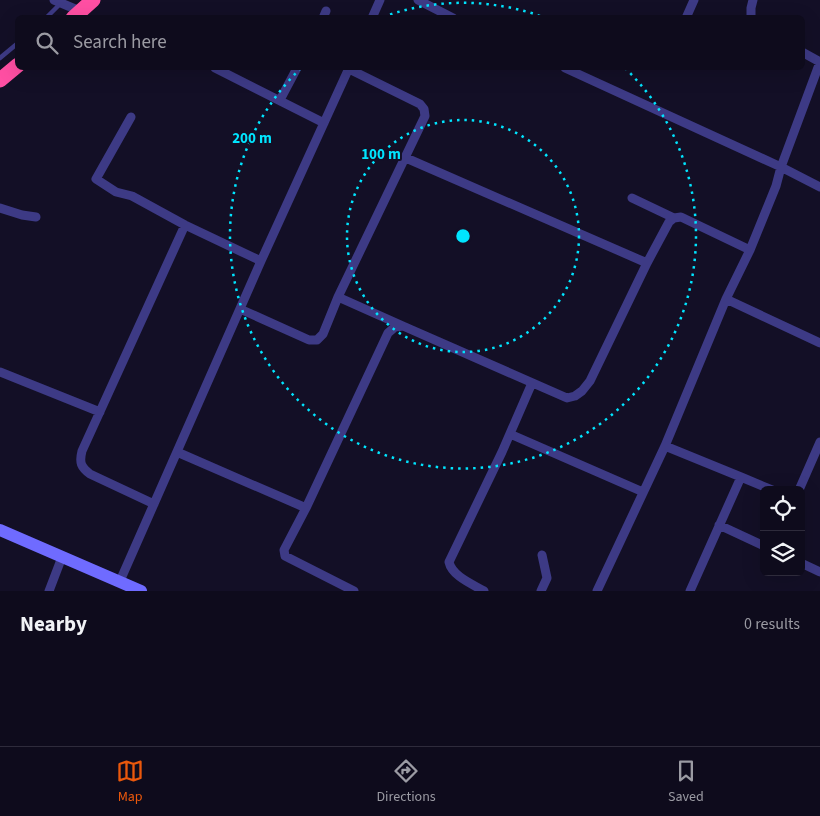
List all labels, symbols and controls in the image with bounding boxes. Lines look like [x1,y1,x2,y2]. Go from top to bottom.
search box [15,15,805,70]
icon: search [33,29,61,57]
text: Search here [73,29,167,56]
text: 200 m [232,128,272,149]
text: 100 m [361,144,401,165]
centre of rings [454,227,472,245]
map controls [760,486,805,576]
button: locate [760,486,805,531]
button: layers [760,531,805,576]
text: Nearby [20,609,87,639]
text: 0 results [744,613,800,635]
tab: Map [116,757,144,807]
tab: Directions [376,757,436,807]
tab: Saved [668,757,704,807]

